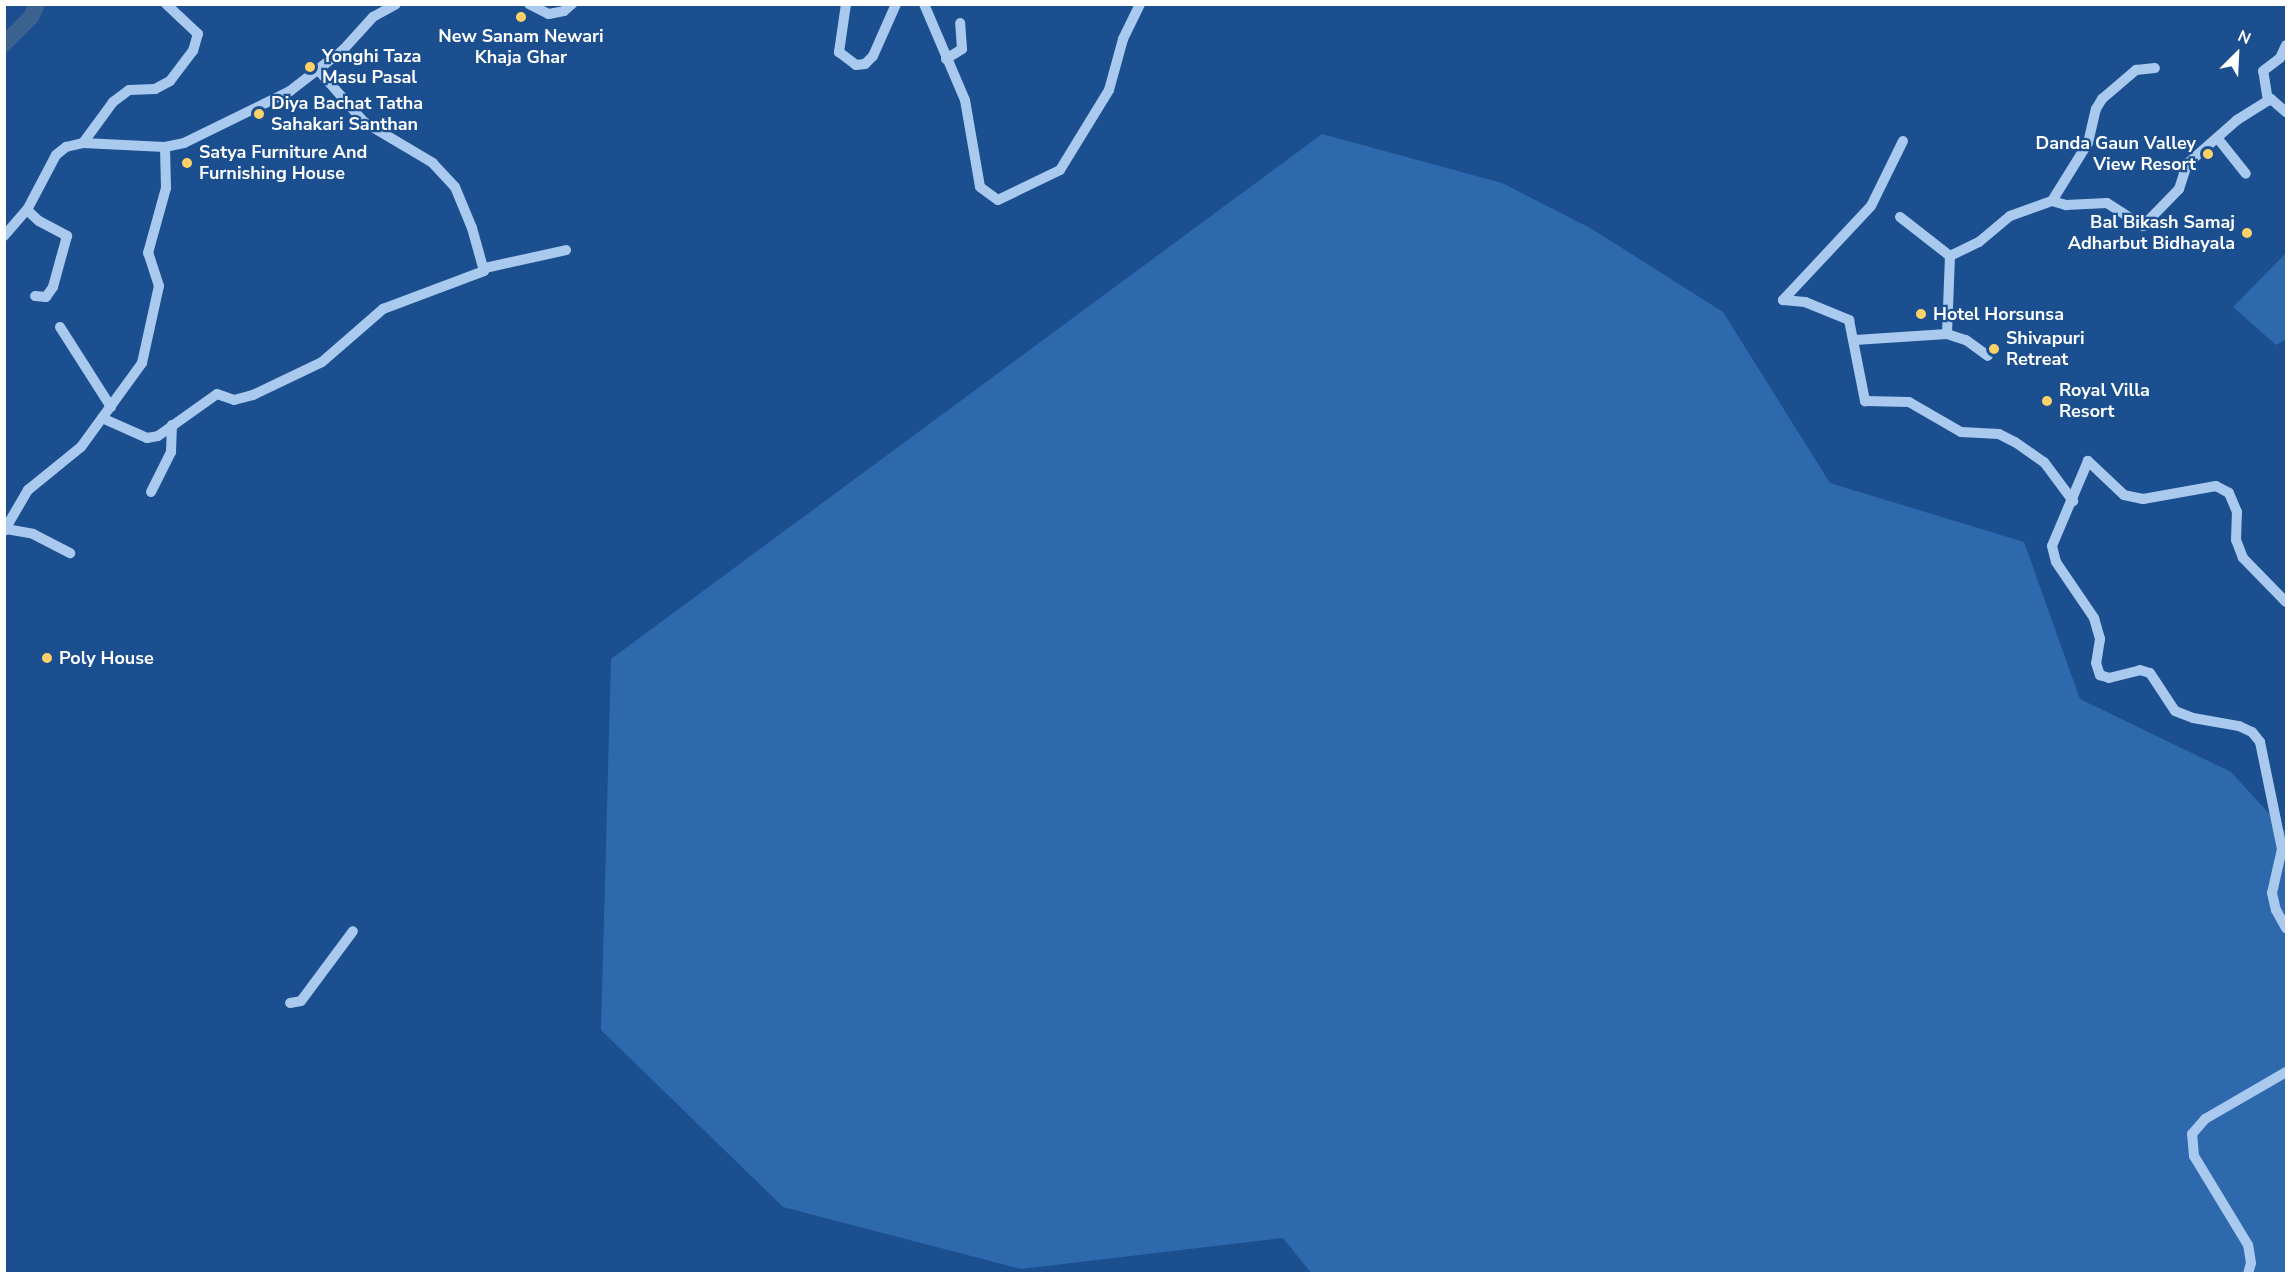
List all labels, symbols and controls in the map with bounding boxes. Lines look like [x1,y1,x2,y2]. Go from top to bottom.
marker: New Sanam Newari Khaja Ghar [514,10,528,24]
north arrow [2207,24,2267,84]
text: N [2234,25,2254,50]
place label: New Sanam Newari Khaja Ghar [438,26,604,68]
place label: Yonghi Taza Masu Pasal [322,46,421,88]
marker: Yonghi Taza Masu Pasal [303,60,317,74]
place label: Diya Bachat Tatha Sahakari Santhan [271,93,423,136]
marker: Diya Bachat Tatha Sahakari Santhan [252,107,266,121]
place label: Danda Gaun Valley View Resort [2035,133,2196,176]
place label: Satya Furniture And Furnishing House [199,142,367,184]
marker: Danda Gaun Valley View Resort [2201,147,2215,161]
marker: Satya Furniture And Furnishing House [180,156,194,170]
place label: Bal Bikash Samaj Adharbut Bidhayala [2068,212,2235,254]
marker: Bal Bikash Samaj Adharbut Bidhayala [2240,226,2254,240]
place label: Hotel Horsunsa [1933,303,2064,325]
marker: Hotel Horsunsa [1914,307,1928,321]
place label: Shivapuri Retreat [2006,328,2084,370]
marker: Shivapuri Retreat [1987,342,2001,356]
place label: Royal Villa Resort [2059,380,2150,422]
marker: Royal Villa Resort [2040,394,2054,408]
place label: Poly House [59,647,154,669]
marker: Poly House [40,651,54,665]

